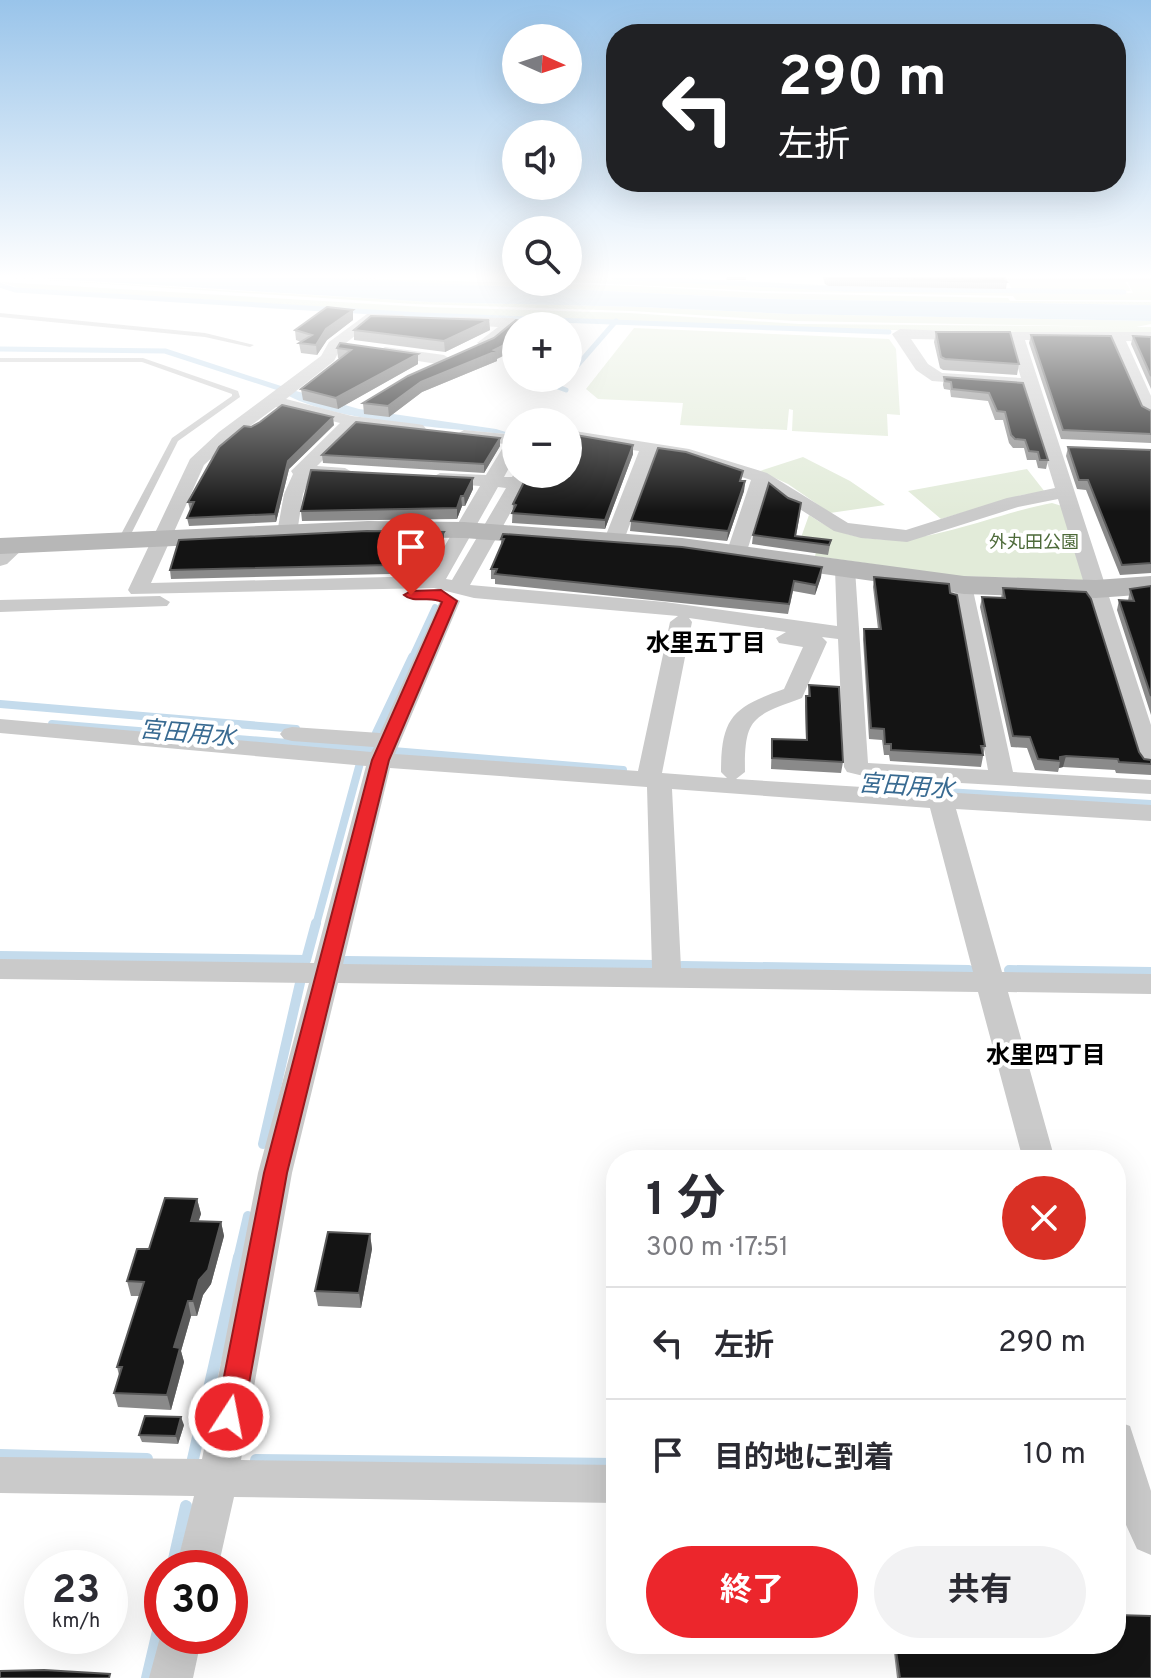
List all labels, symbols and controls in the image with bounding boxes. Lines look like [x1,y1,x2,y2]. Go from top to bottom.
north arrow [502,24,582,104]
map controls [502,24,582,488]
text: 290 m [778,45,947,115]
icon: left [646,56,750,160]
button: sound [502,120,582,200]
text: 左折 [778,124,850,170]
button: search [502,216,582,296]
button: + [502,312,582,392]
button: − [502,408,582,488]
pin [377,513,445,595]
icon: arrive [389,525,433,569]
park label: 外丸田公園 [989,532,1079,555]
district label: 水里五丁目 [646,630,766,660]
water label: 宮田用水 [138,716,239,754]
water label: 宮田用水 [857,770,958,807]
district label: 水里四丁目 [986,1042,1106,1072]
text: 1 分 [646,1172,725,1232]
button: close [1002,1176,1086,1260]
text: 300 m · 17:51 [646,1232,789,1265]
icon: left [646,1321,690,1365]
text: 290 m [998,1325,1086,1362]
text: 左折 [714,1329,774,1366]
position arrow [187,1375,271,1459]
icon: arrive [646,1433,690,1477]
text: 10 m [1023,1437,1086,1474]
text: 目的地に到着 [714,1441,894,1478]
button: 終了 [646,1546,858,1638]
button: 共有 [874,1546,1086,1638]
speed limit sign: 30 [144,1550,248,1654]
text: 23 [52,1567,100,1617]
text: km/h [52,1609,100,1635]

